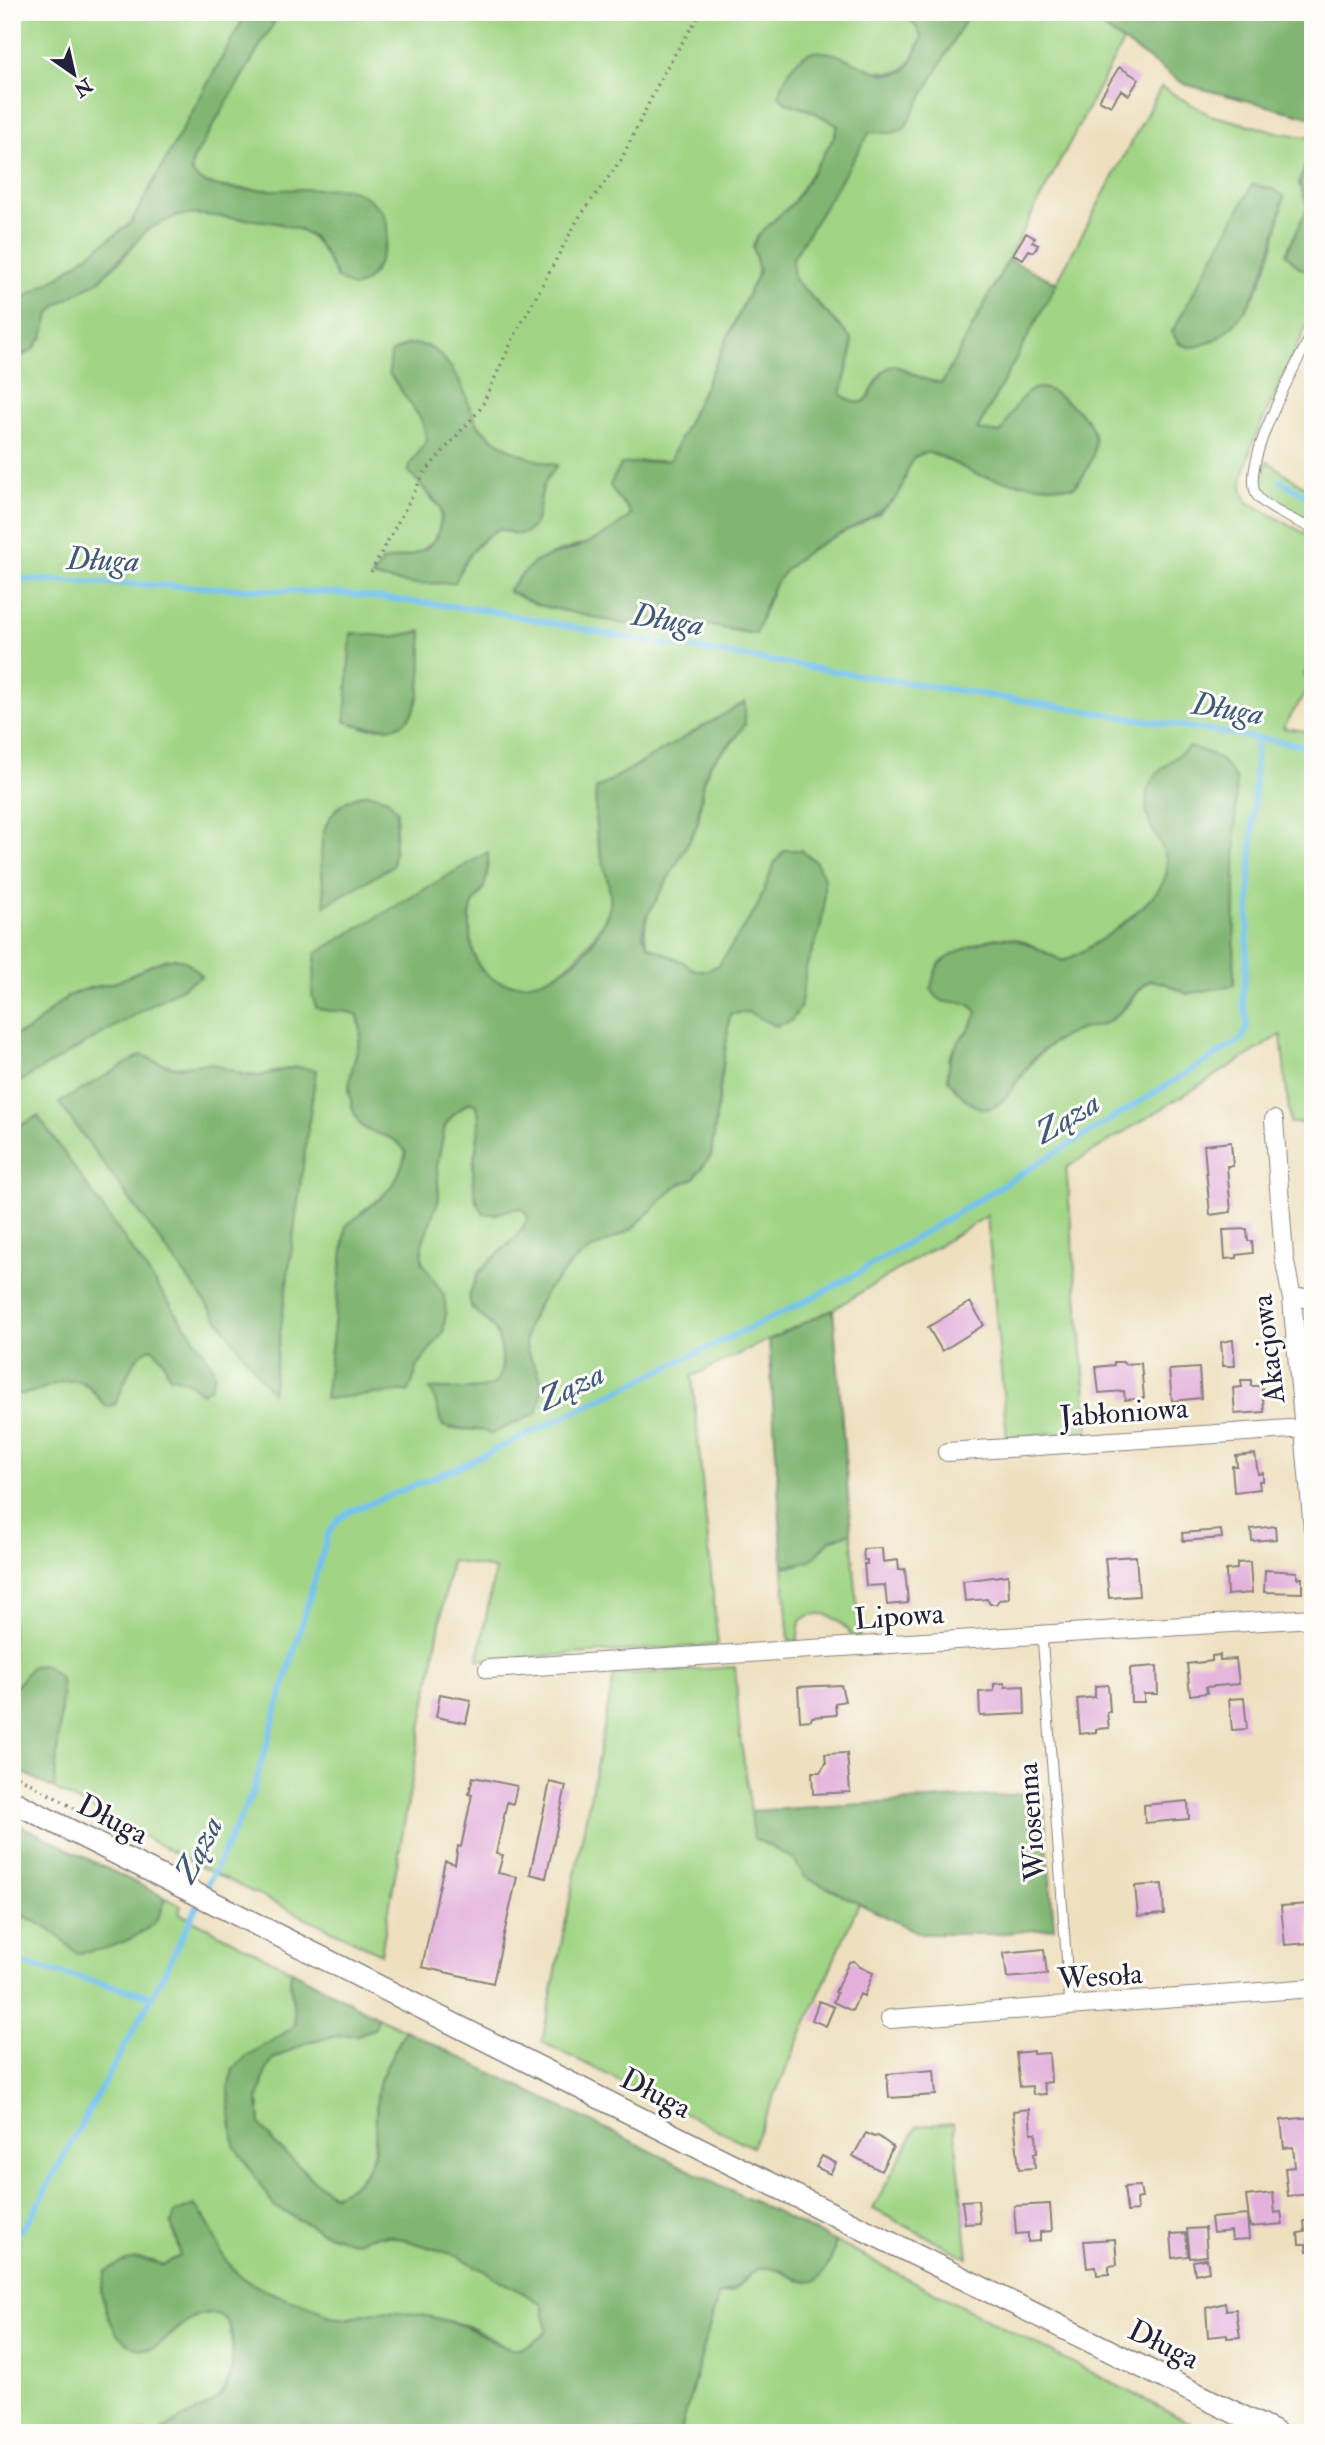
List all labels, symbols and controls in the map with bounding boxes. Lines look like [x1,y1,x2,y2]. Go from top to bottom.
north arrow [38,38,108,108]
text: N [68,72,98,103]
water label: Długa [65,539,140,581]
water label: Długa [628,594,707,645]
water label: Długa [1188,683,1267,734]
water label: Ząza [1026,1083,1107,1154]
street label: Akacjowa [1243,1292,1294,1407]
water label: Ząza [530,1354,611,1421]
street label: Jabłoniowa [1058,1390,1190,1436]
street label: Lipowa [853,1595,946,1638]
street label: Wiosenna [1009,1761,1054,1884]
street label: Długa [71,1786,155,1853]
water label: Ząza [165,1810,232,1891]
street label: Wesoła [1055,1955,1144,1998]
street label: Długa [614,2060,698,2127]
street label: Długa [1122,2311,1206,2378]

